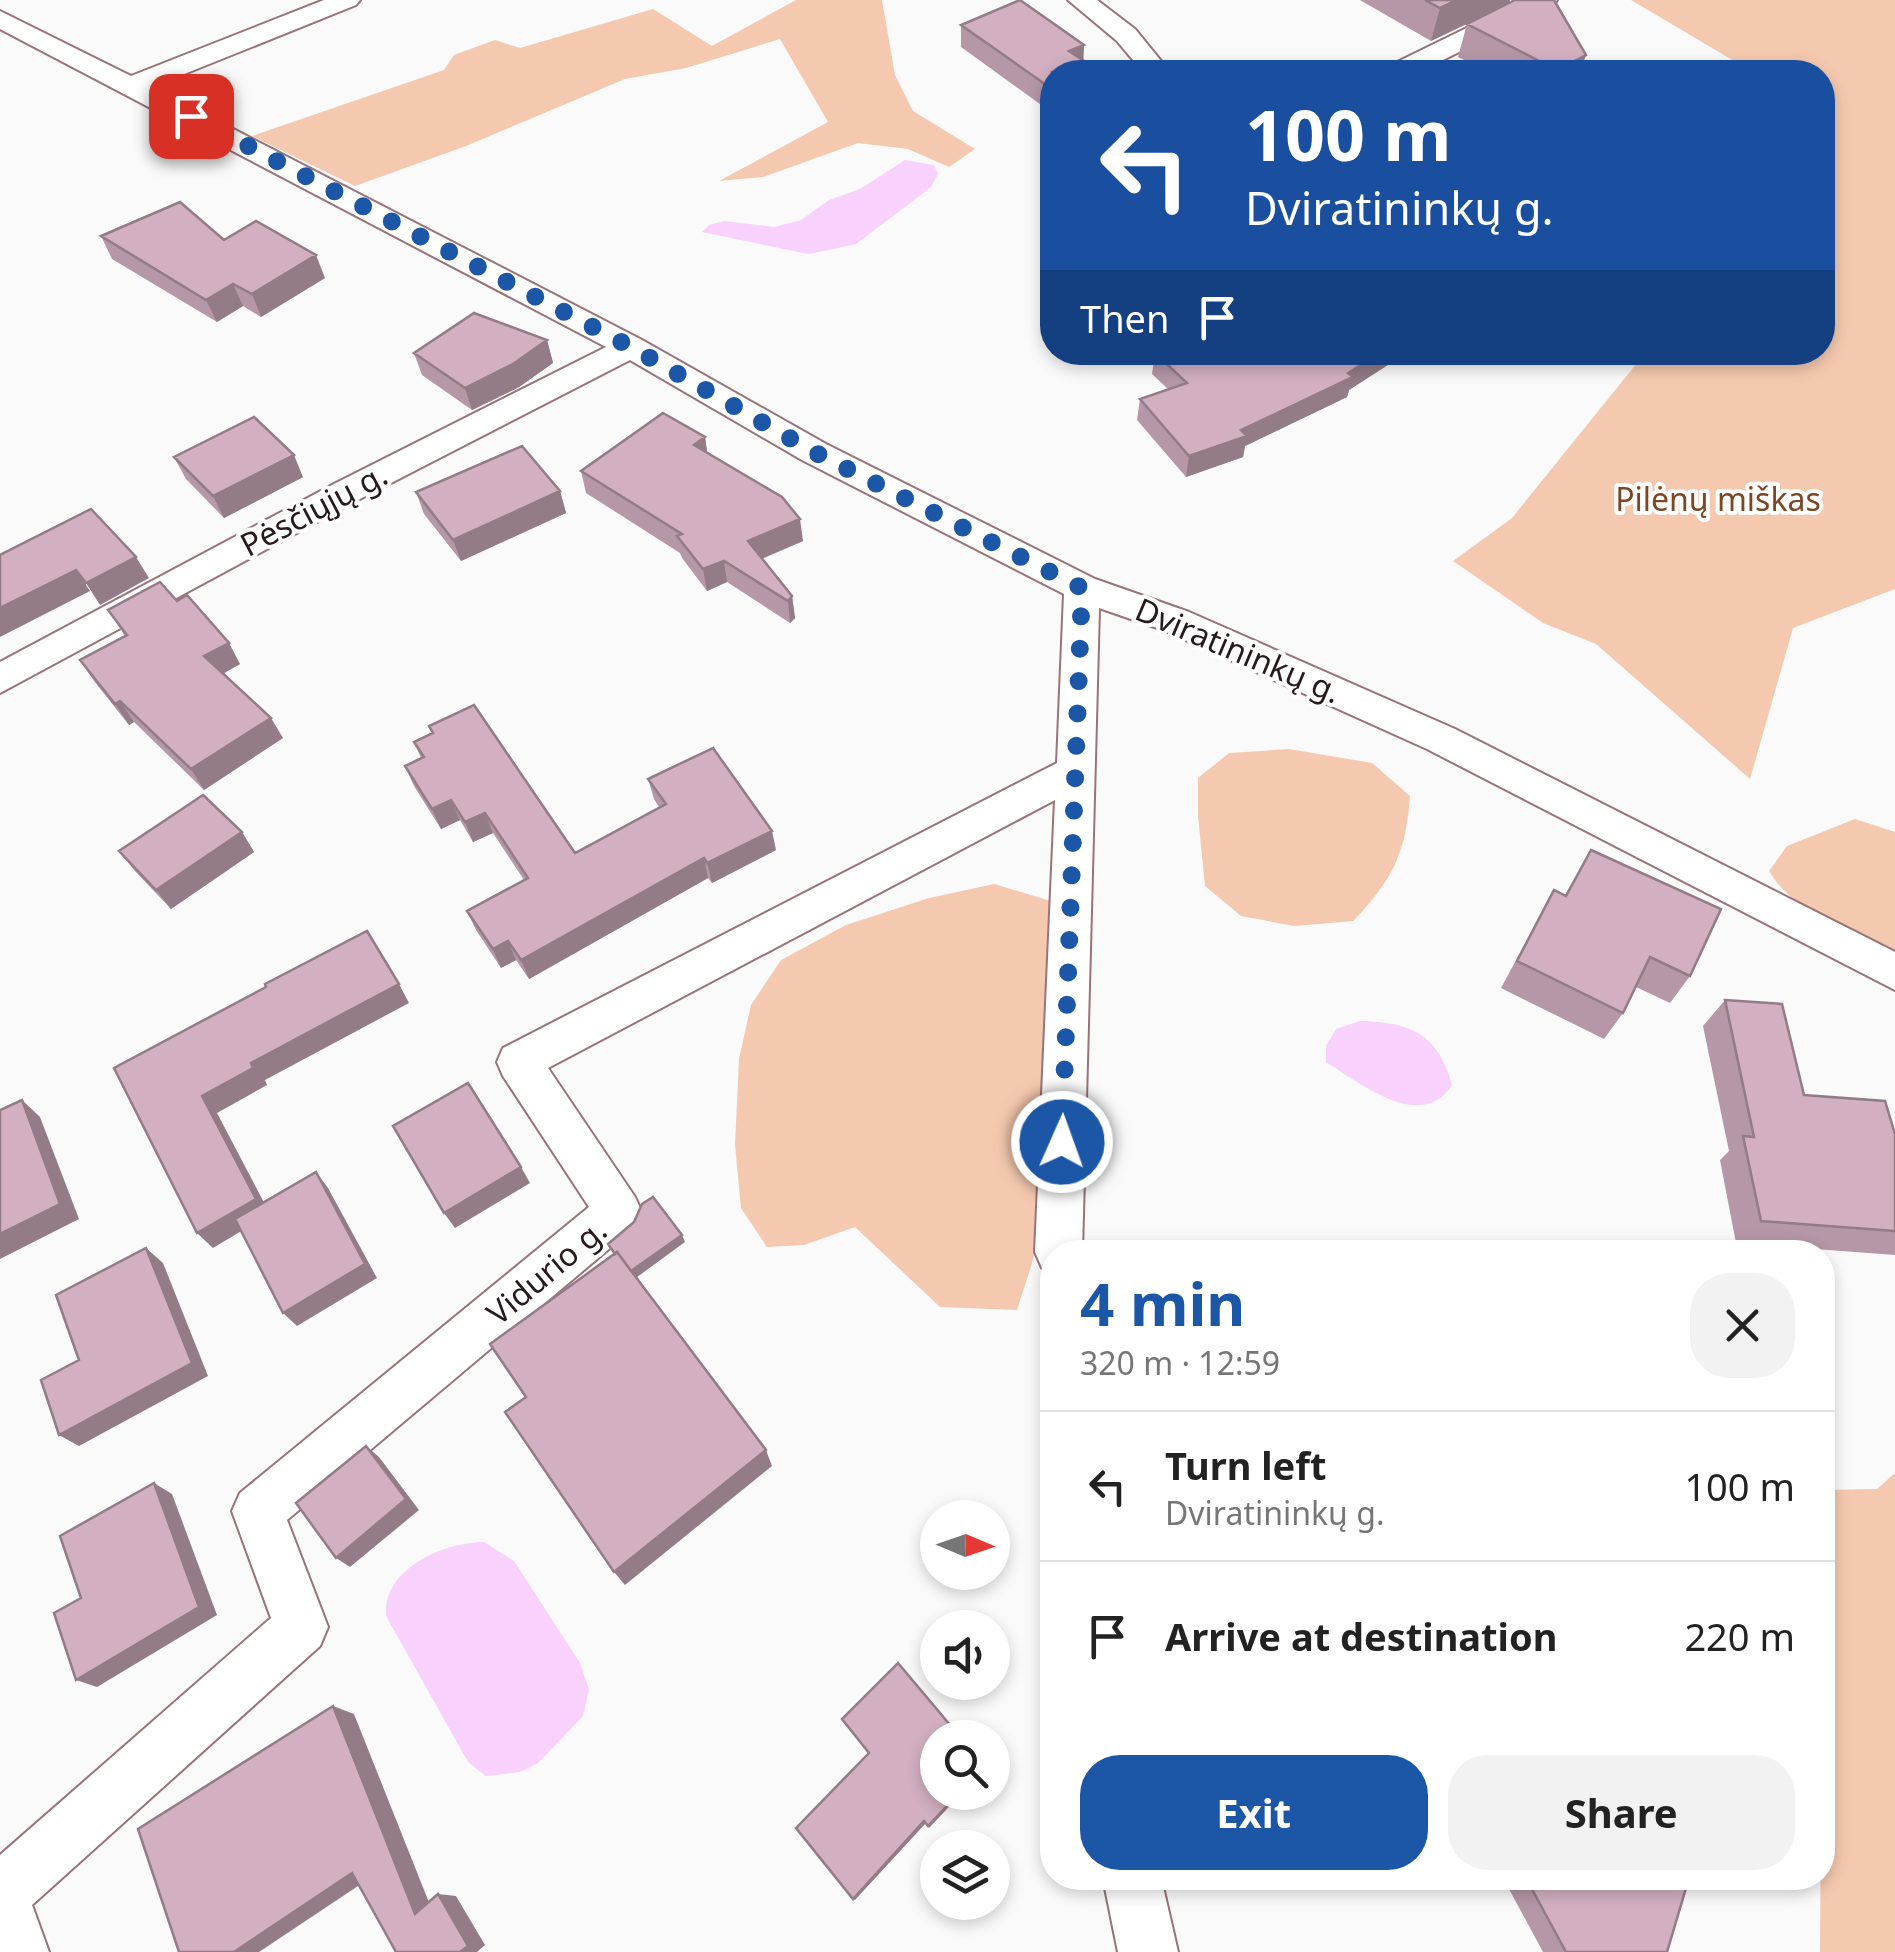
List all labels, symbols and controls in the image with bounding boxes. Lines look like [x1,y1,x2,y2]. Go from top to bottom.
pin [149,74,234,159]
text: 100 m [1245,86,1452,182]
icon: arrive [164,89,219,144]
icon: left [1080,100,1210,230]
text: Dviratininkų g. [1245,177,1554,238]
icon: arrive [1190,290,1245,345]
text: Then [1080,292,1170,344]
street label: Pėsčiųjų g. [232,452,394,565]
park label: Pilėnų miškas [1615,477,1821,520]
street label: Dviratininkų g. [1129,587,1348,712]
position arrow [1010,1090,1114,1194]
street label: Vidurio g. [477,1208,615,1334]
text: 4 min [1080,1262,1245,1344]
button: close [1690,1273,1795,1378]
text: 320 m · 12:59 [1080,1341,1280,1384]
text: Turn left [1165,1439,1327,1491]
icon: left [1080,1459,1135,1514]
text: 100 m [1684,1460,1795,1512]
text: Dviratininkų g. [1165,1491,1384,1534]
north arrow [920,1500,1010,1590]
map controls [920,1500,1010,1920]
icon: arrive [1080,1609,1135,1664]
button: sound [920,1610,1010,1700]
text: Arrive at destination [1165,1610,1557,1662]
text: 220 m [1684,1610,1795,1662]
button: search [920,1720,1010,1810]
button: Exit [1080,1755,1428,1870]
button: Share [1448,1755,1795,1870]
button: layers [920,1830,1010,1920]

